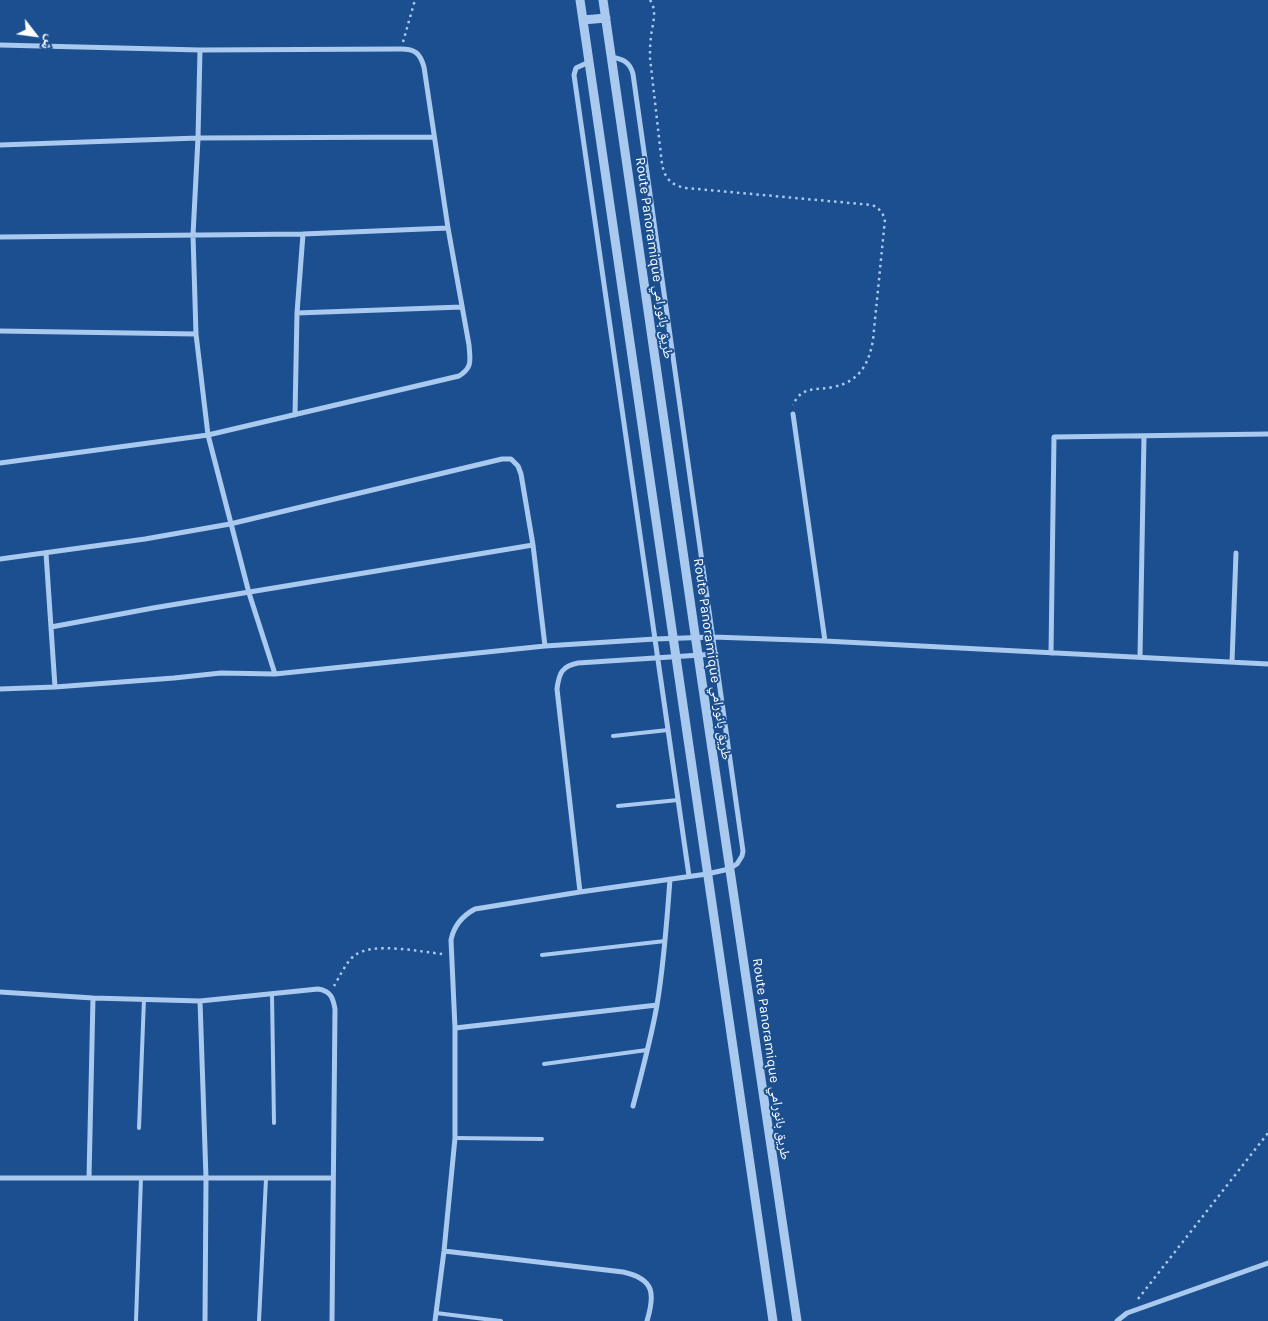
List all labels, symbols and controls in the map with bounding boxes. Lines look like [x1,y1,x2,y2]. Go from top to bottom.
north arrow [10,10,60,60]
text: ش [37,32,60,53]
street label: Route Panoramique طريق بانورامي [632,156,676,360]
street label: Route Panoramique طريق بانورامي [690,557,734,761]
street label: Route Panoramique طريق بانورامي [749,957,793,1161]

